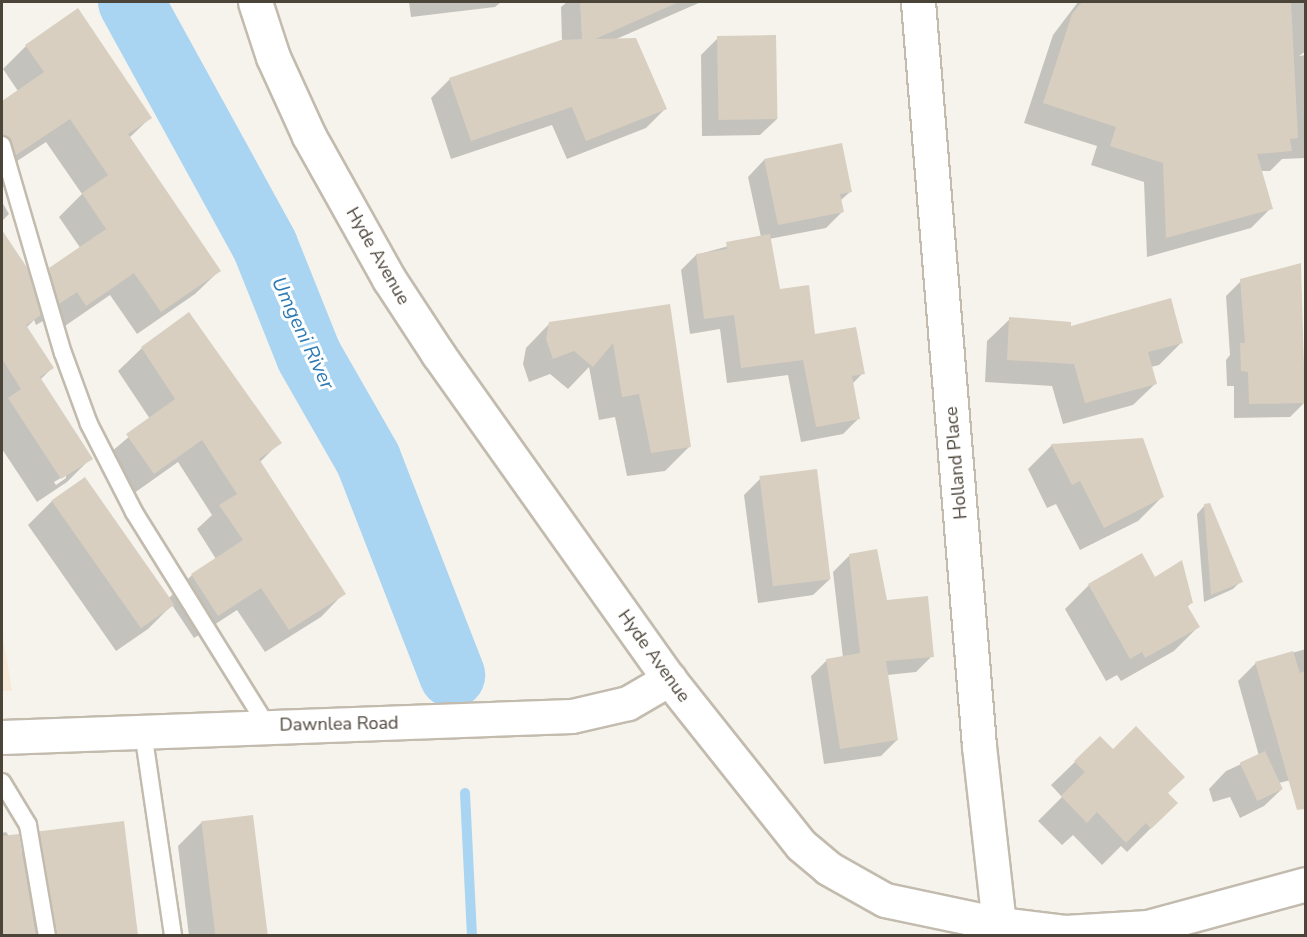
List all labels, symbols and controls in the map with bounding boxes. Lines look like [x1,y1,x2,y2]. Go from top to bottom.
street label: Hyde Avenue [341,204,415,308]
water label: Umgeni River [267,273,339,393]
street label: Holland Place [940,406,972,520]
street label: Hyde Avenue [613,606,695,706]
street label: Dawnlea Road [279,712,399,736]

